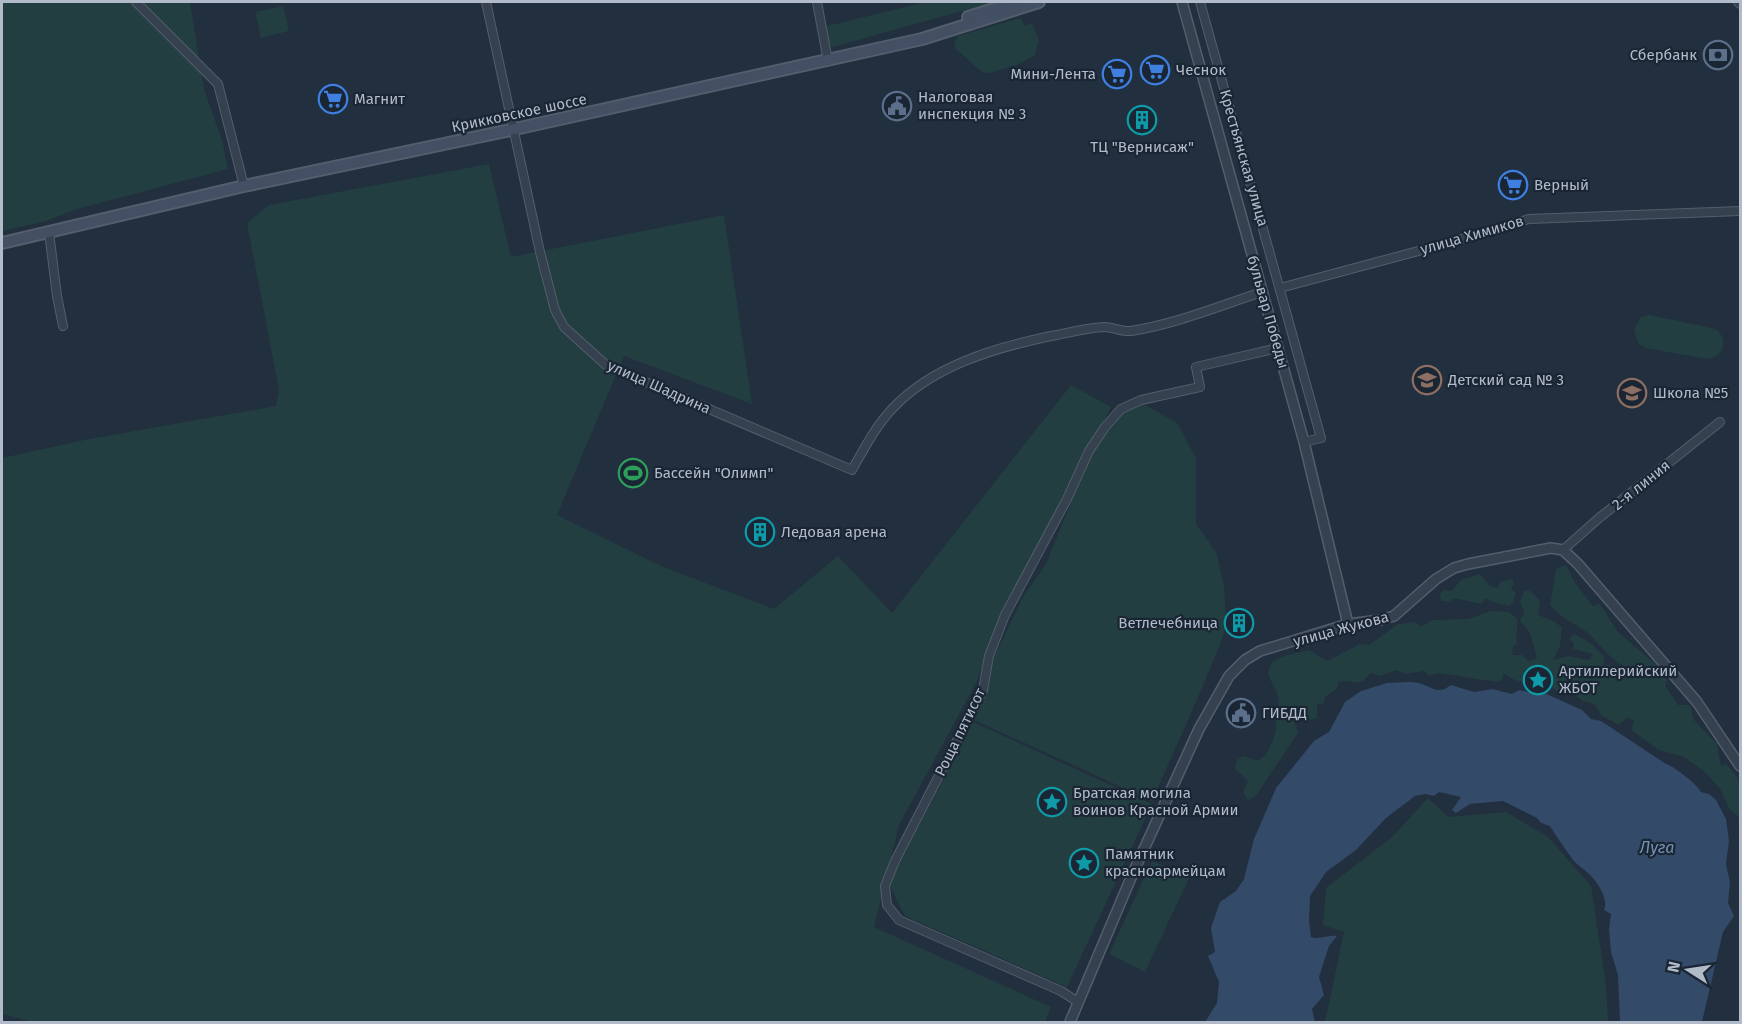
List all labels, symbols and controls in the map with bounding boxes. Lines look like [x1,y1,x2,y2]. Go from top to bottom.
bank icon: Сбербанк [1702,39,1734,71]
place label: Сбербанк [1630,46,1697,64]
supermarket icon: Чеснок [1139,54,1171,86]
supermarket icon: Мини-Лента [1101,58,1133,90]
place label: Чеснок [1176,61,1226,79]
place label: Мини-Лента [1011,65,1096,83]
supermarket icon: Магнит [317,83,349,115]
street label: Крестьянская улица [1216,87,1272,229]
place label: Налоговая инспекция № 3 [918,88,1026,123]
place label: Магнит [354,90,405,108]
street label: Крикковское шоссе [450,90,588,136]
public building icon: Налоговая инспекция № 3 [881,90,913,122]
building icon: ТЦ "Вернисаж" [1126,104,1158,136]
place label: ТЦ "Вернисаж" [1090,138,1194,156]
supermarket icon: Верный [1497,169,1529,201]
place label: Верный [1534,176,1589,194]
street label: улица Химиков [1418,212,1526,258]
street label: бульвар Победы [1243,253,1293,371]
street label: улица Шадрина [605,356,713,418]
school or university icon: Детский сад № 3 [1411,364,1443,396]
place label: Детский сад № 3 [1447,371,1564,389]
school or university icon: Школа №5 [1616,377,1648,409]
place label: Школа №5 [1653,384,1728,402]
street label: 2-я линия [1608,456,1674,514]
sports icon: Бассейн "Олимп" [617,457,649,489]
place label: Бассейн "Олимп" [654,464,773,482]
building icon: Ледовая арена [744,516,776,548]
place label: Ледовая арена [781,523,887,541]
building icon: Ветлечебница [1223,607,1255,639]
street label: улица Жукова [1291,608,1391,650]
place label: Ветлечебница [1118,614,1218,632]
place label: Артиллерийский ЖБОТ [1559,662,1677,697]
place icon: Артиллерийский ЖБОТ [1522,664,1554,696]
street label: Роща пятисот [931,685,989,779]
public building icon: ГИБДД [1225,697,1257,729]
place label: ГИБДД [1262,704,1307,722]
place label: Братская могила воинов Красной Армии [1073,784,1238,819]
place icon: Братская могила воинов Красной Армии [1036,786,1068,818]
water label: Луга [1639,838,1674,857]
place label: Памятник красноармейцам [1105,845,1226,880]
place icon: Памятник красноармейцам [1068,847,1100,879]
north arrow [1658,940,1718,1000]
text: N [1663,960,1684,974]

